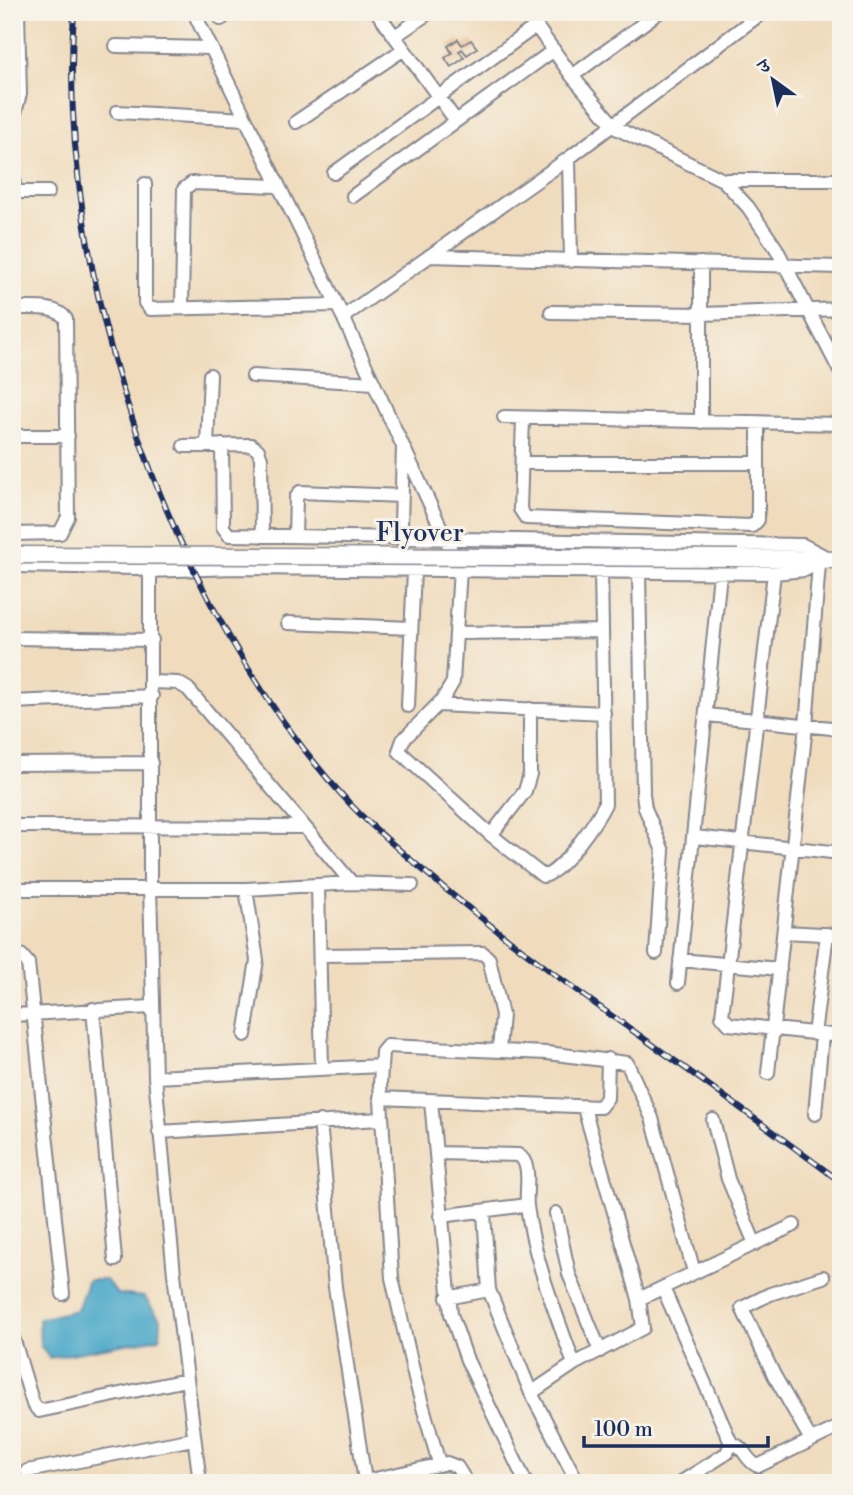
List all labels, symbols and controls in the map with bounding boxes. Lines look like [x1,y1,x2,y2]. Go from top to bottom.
north arrow [738,46,808,116]
text: उ [752,53,776,80]
street label: Flyover [376,517,464,549]
scale bar [584,1404,767,1448]
text: 100 m [594,1417,653,1443]

